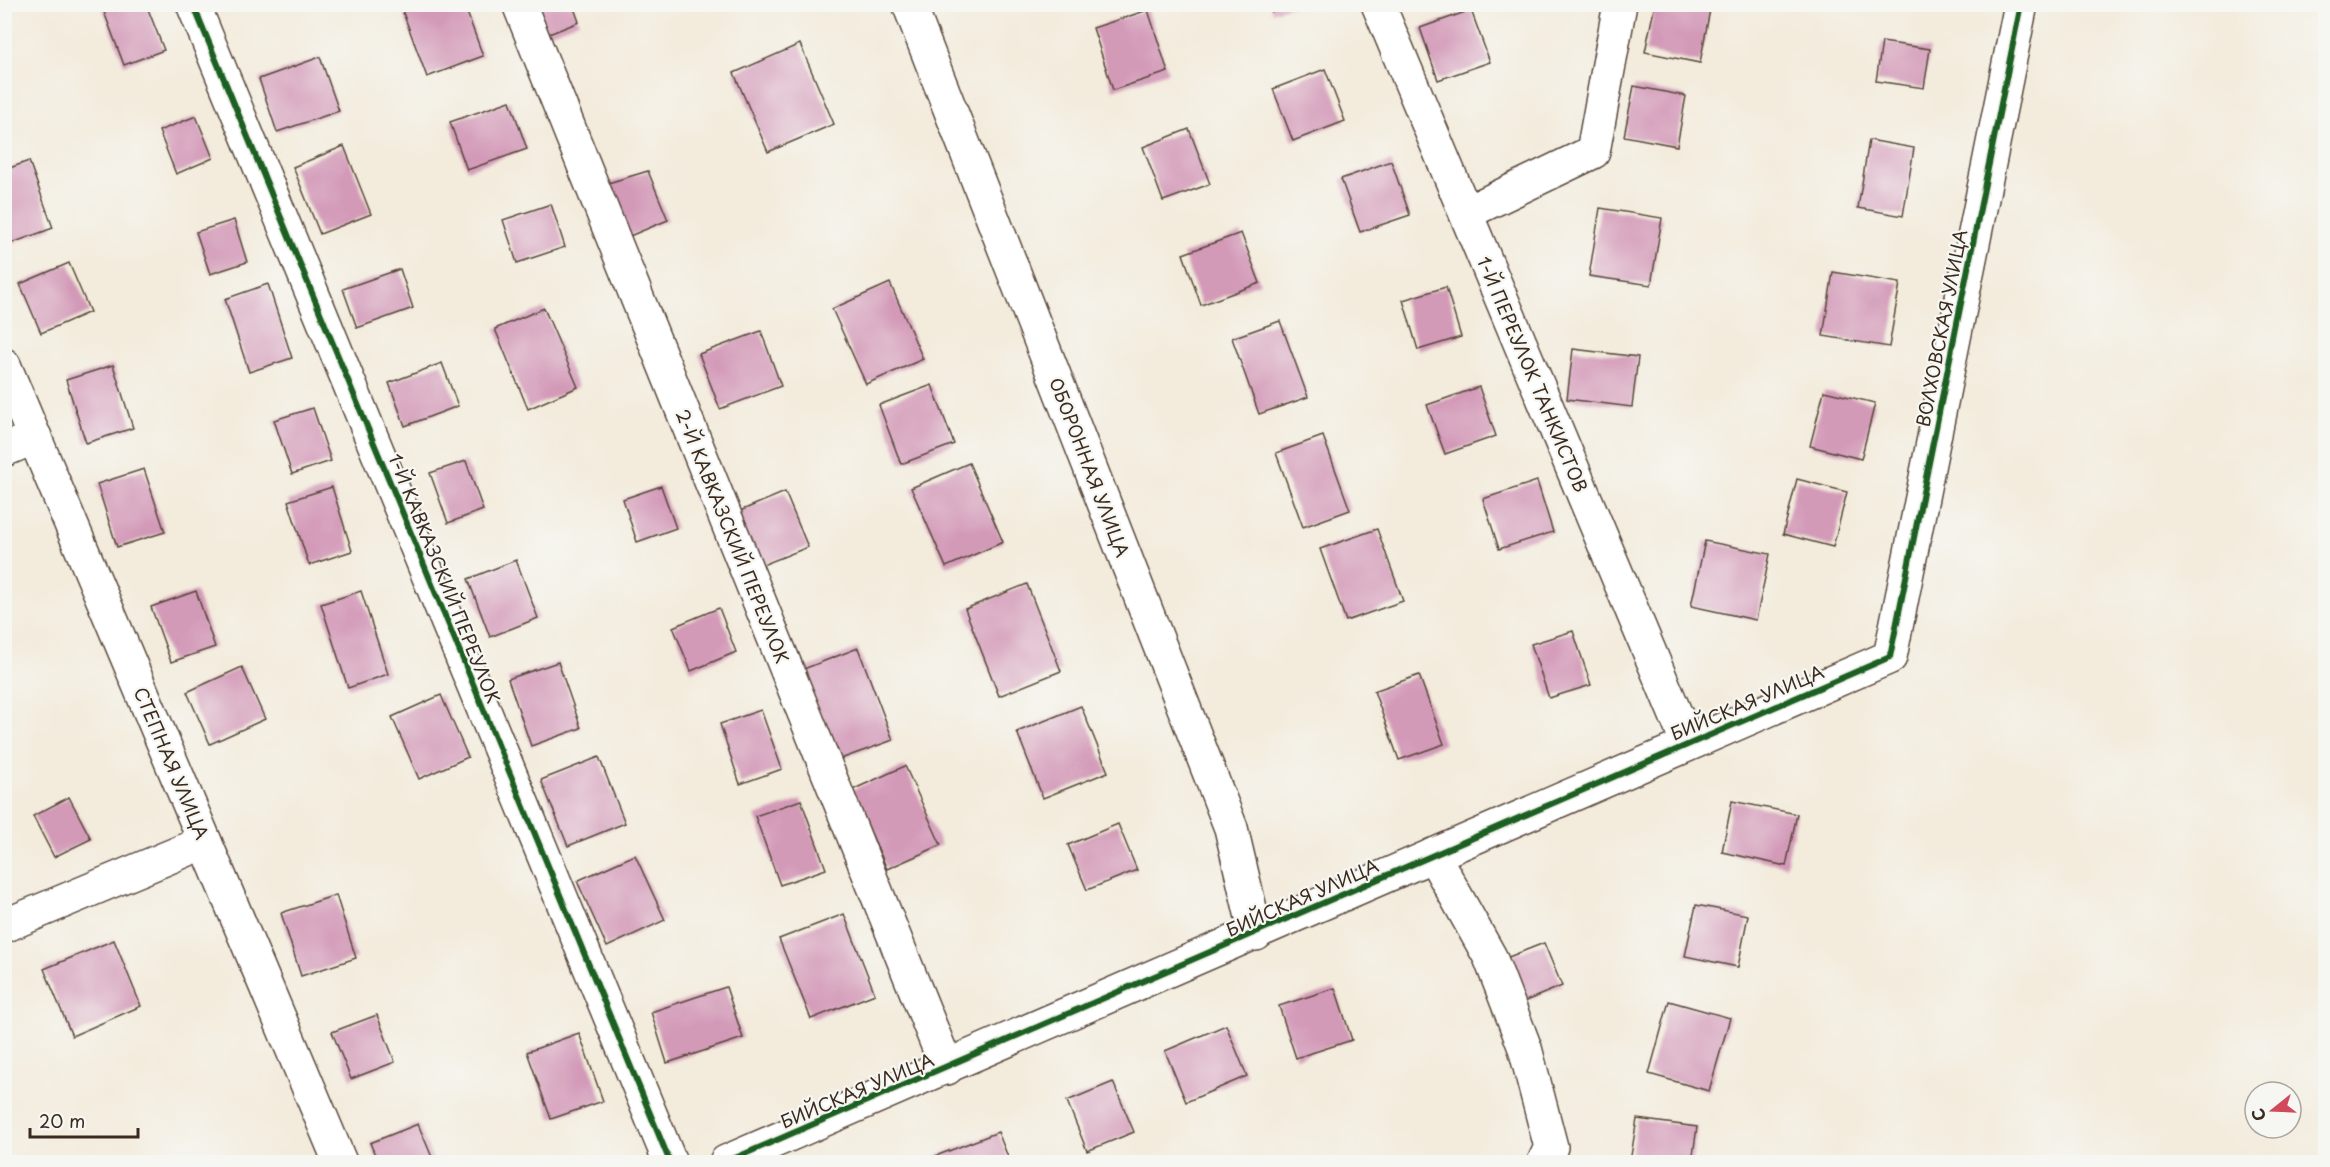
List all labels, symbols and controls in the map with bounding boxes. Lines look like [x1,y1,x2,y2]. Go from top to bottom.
street label: ВОЛХОВСКАЯ УЛИЦА [1909,227,1973,429]
street label: 1-Й ПЕРЕУЛОК ТАНКИСТОВ [1471,252,1595,496]
street label: ОБОРОННАЯ УЛИЦА [1043,373,1137,561]
street label: 2-Й КАВКАЗСКИЙ ПЕРЕУЛОК [670,405,796,667]
street label: 1-Й КАВКАЗСКИЙ ПЕРЕУЛОК [382,449,508,707]
street label: БИЙСКАЯ УЛИЦА [1666,657,1828,747]
street label: СТЕПНАЯ УЛИЦА [128,683,216,844]
street label: БИЙСКАЯ УЛИЦА [1221,851,1383,943]
street label: БИЙСКАЯ УЛИЦА [776,1045,938,1135]
north arrow [2243,1080,2303,1140]
scale bar [30,1101,138,1139]
text: С [2245,1106,2271,1124]
text: 20 m [39,1107,85,1134]

